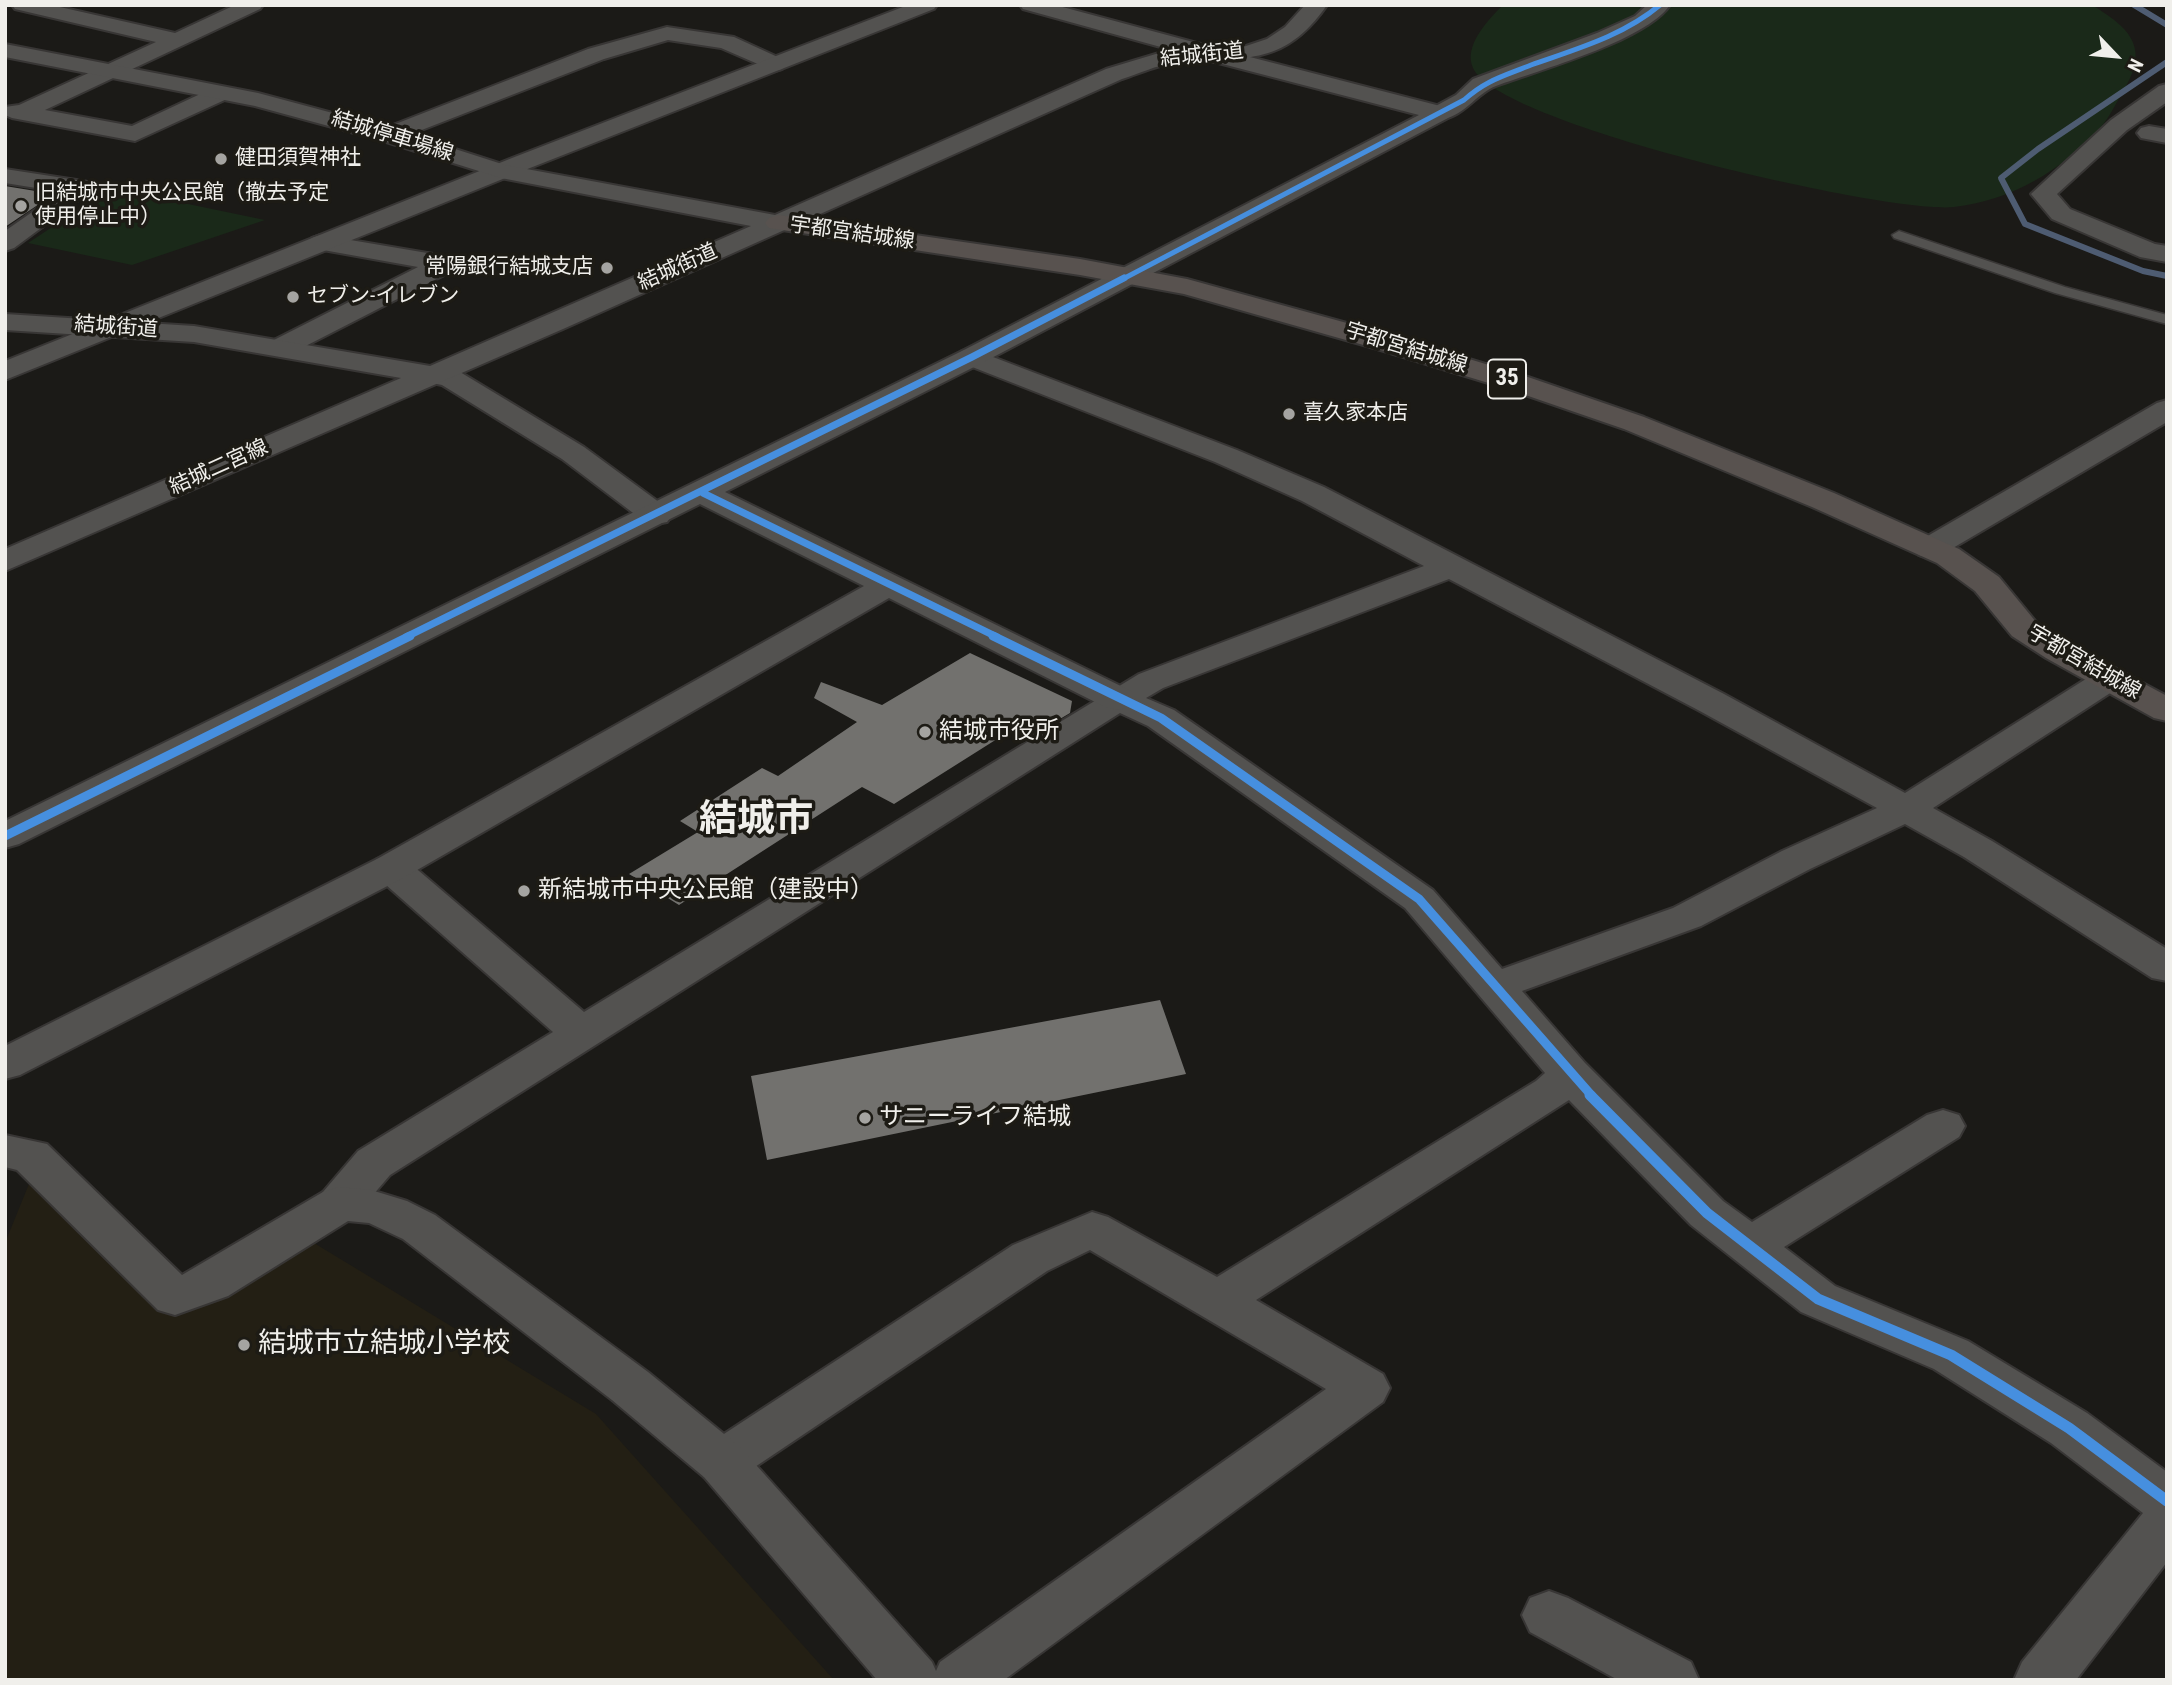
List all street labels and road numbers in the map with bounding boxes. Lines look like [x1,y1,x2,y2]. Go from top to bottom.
street label: 結城街道 [1159,39,1245,73]
street label: 結城停車場線 [328,107,456,167]
street label: 宇都宮結城線 [788,213,916,255]
street label: 結城街道 [635,239,721,297]
street label: 結城街道 [73,313,159,343]
street label: 宇都宮結城線 [1342,319,1470,379]
road number: 35 [1488,360,1526,398]
street label: 結城二宮線 [166,435,272,501]
street label: 宇都宮結城線 [2023,621,2145,705]

